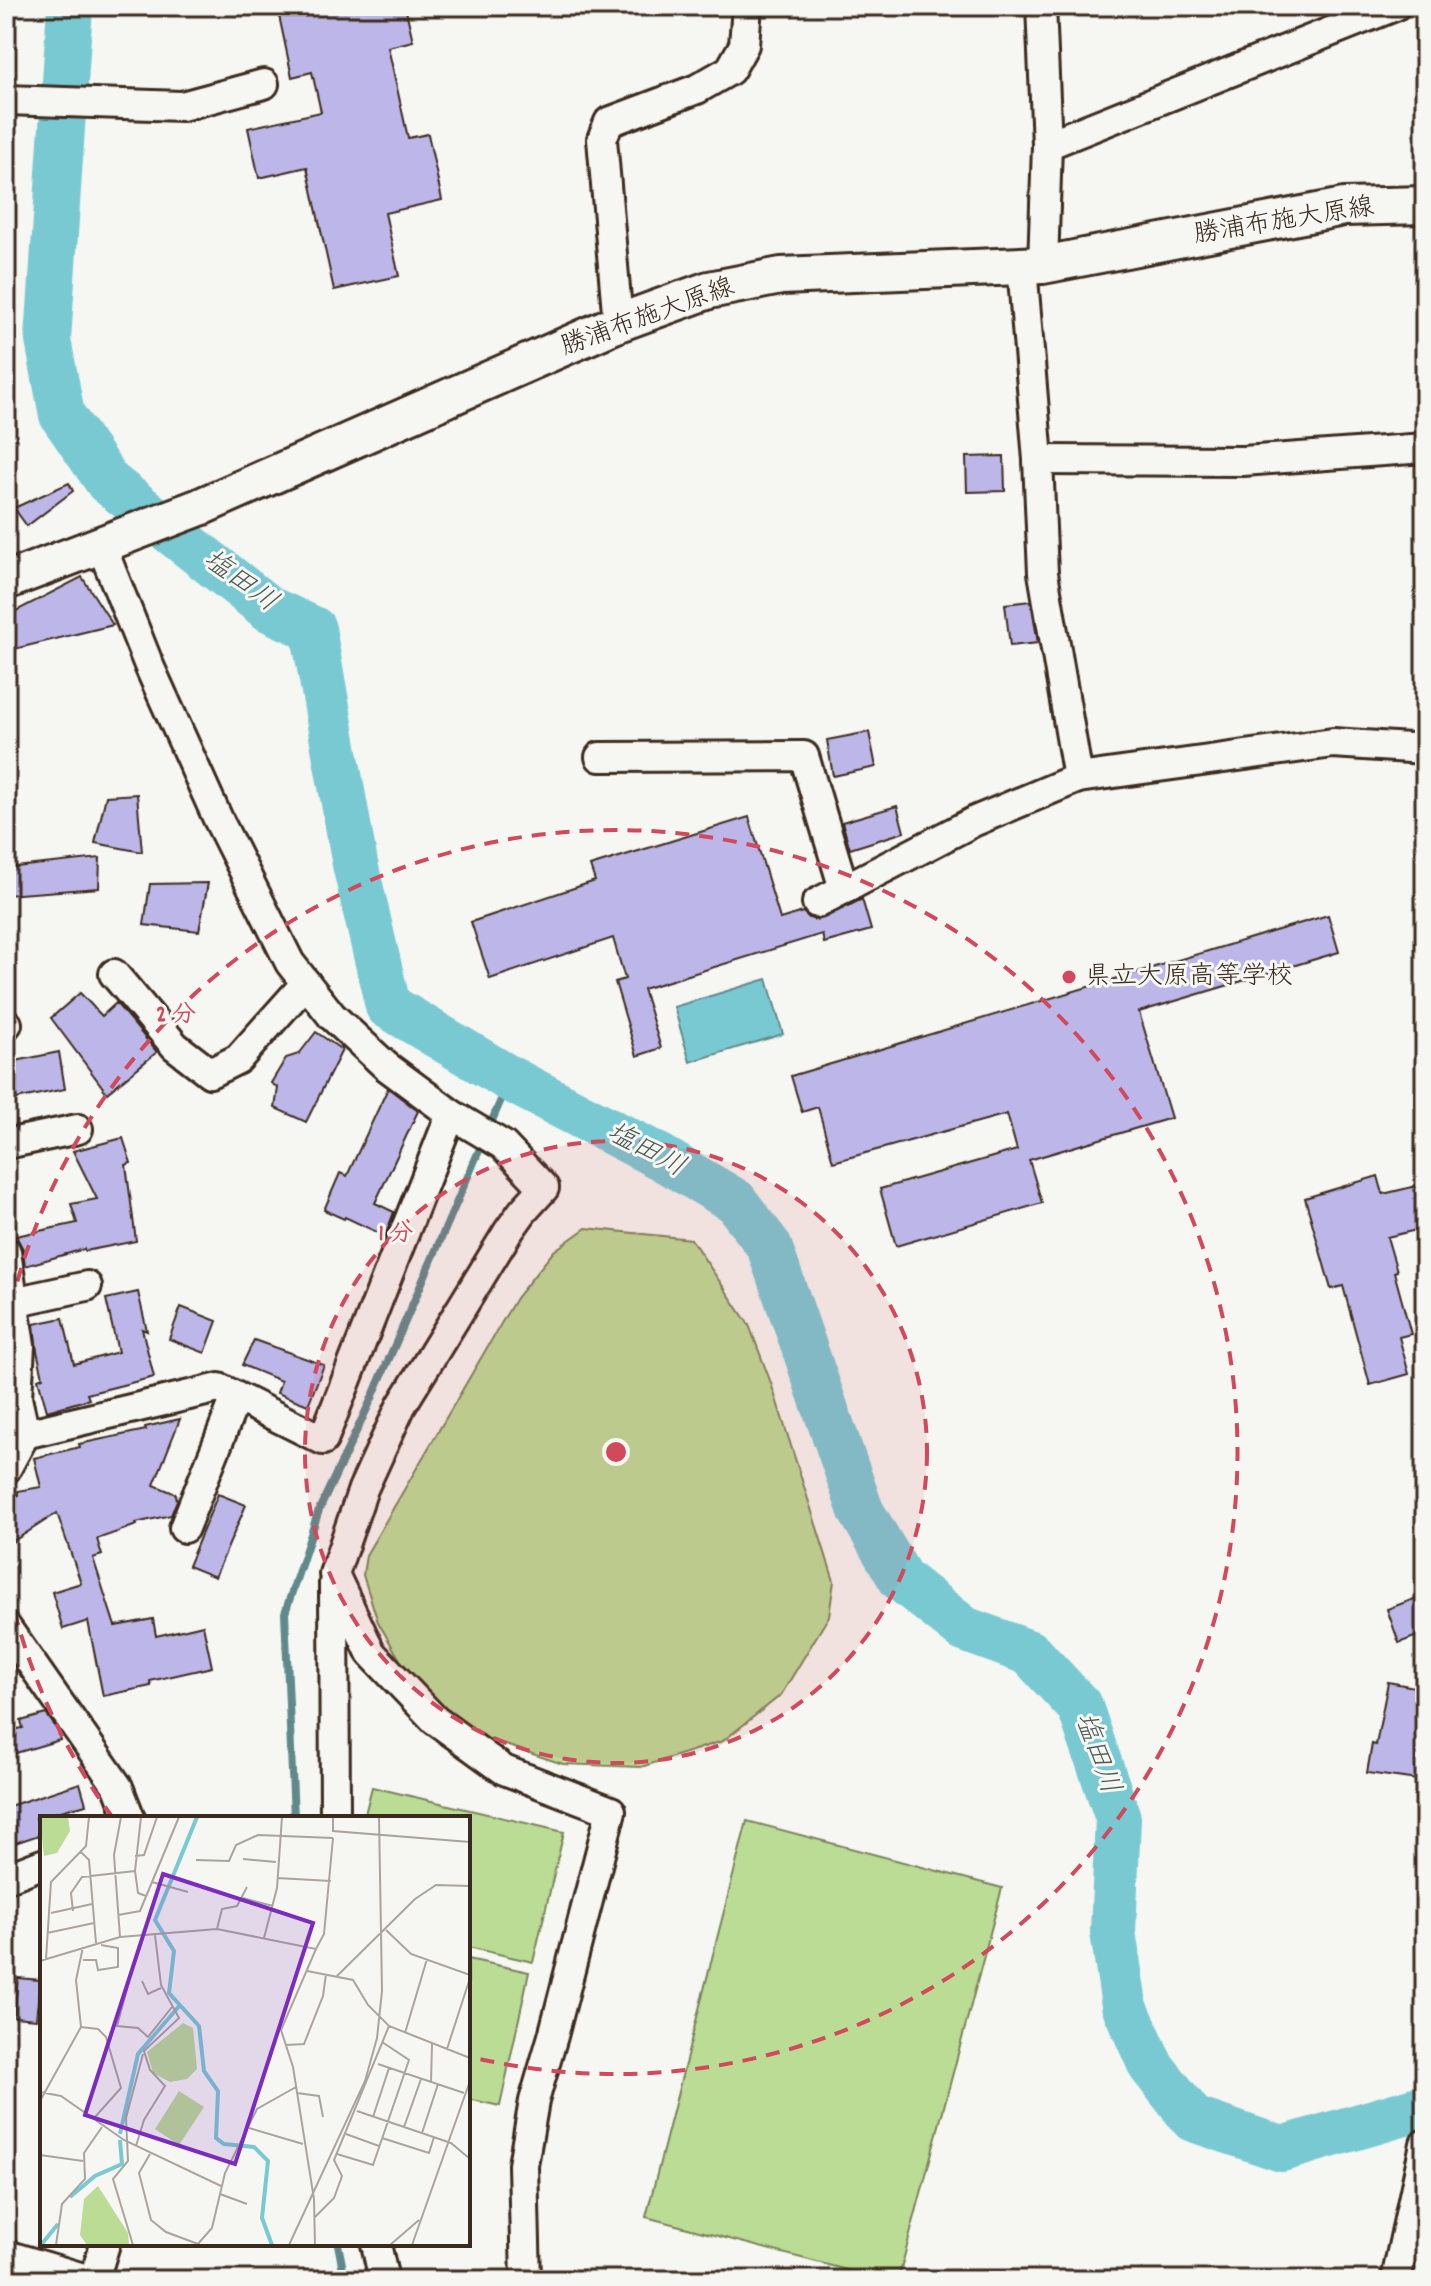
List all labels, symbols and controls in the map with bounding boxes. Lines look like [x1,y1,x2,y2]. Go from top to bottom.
street label: 勝浦布施大原線 [1191,189,1377,255]
street label: 勝浦布施大原線 [556,269,740,367]
water label: 塩田川 [193,542,285,624]
place label: 県立大原高等学校 [1085,959,1293,996]
marker: 県立大原高等学校 [1060,968,1078,986]
text: 2 分 [156,999,196,1033]
water label: 塩田川 [599,1115,691,1189]
text: 1 分 [379,1218,413,1252]
centre of rings [602,1438,630,1466]
water label: 塩田川 [1062,1708,1128,1800]
inset map [40,1816,470,2246]

